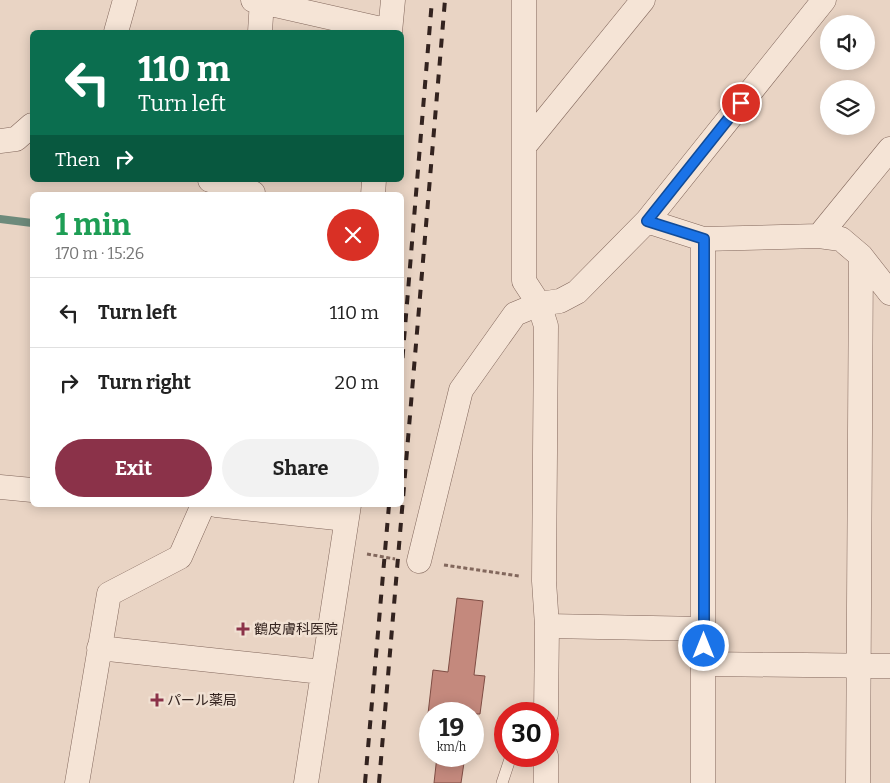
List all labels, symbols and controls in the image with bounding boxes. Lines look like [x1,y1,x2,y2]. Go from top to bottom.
map controls [820,15,875,135]
button: sound [820,15,875,70]
text: 110 m [138,48,230,90]
icon: left [55,50,120,115]
button: layers [820,80,875,135]
pin [720,82,762,124]
icon: arrive [727,89,755,117]
text: Turn left [138,90,226,117]
icon: right [110,145,138,173]
text: Then [55,148,100,171]
text: 1 min [55,207,131,243]
button: close [327,209,379,261]
text: 170 m · 15:26 [55,244,144,263]
icon: left [55,299,83,327]
text: Turn left [98,301,177,324]
text: 110 m [329,301,379,324]
icon: right [55,369,83,397]
text: Turn right [98,371,191,394]
text: 20 m [335,371,379,394]
button: Exit [55,439,212,497]
button: Share [222,439,379,497]
position arrow [677,619,729,671]
place label: 鶴皮膚科医院 [254,621,338,638]
marker: 鶴皮膚科医院 [236,622,250,636]
place label: パール薬局 [167,692,237,709]
marker: パール薬局 [151,694,163,706]
speed limit sign: 30 [494,702,559,767]
text: 19 [439,713,464,743]
text: km/h [437,740,466,754]

